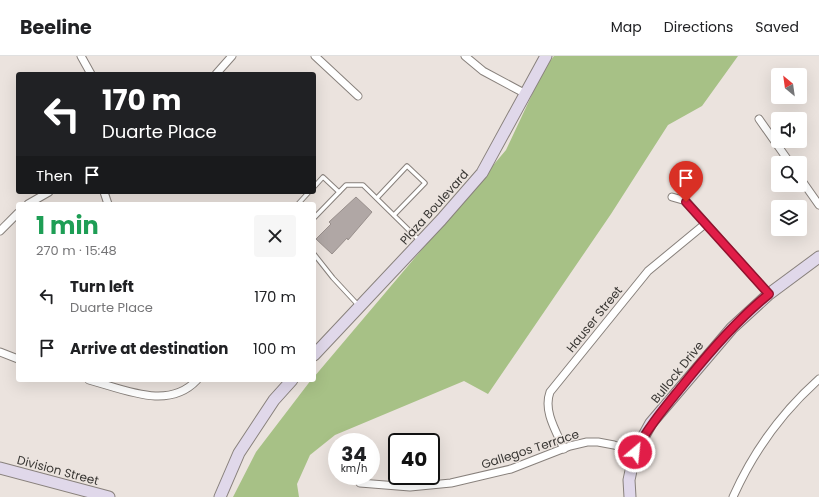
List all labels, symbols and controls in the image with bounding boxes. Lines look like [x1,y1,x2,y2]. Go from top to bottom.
text: Beeline [20,14,92,41]
text: Map [611,17,642,37]
text: Directions [664,17,733,37]
text: Saved [755,17,799,37]
north arrow [771,68,807,104]
map controls [771,68,807,236]
text: 170 m [102,81,181,120]
icon: left [36,88,88,140]
button: sound [771,112,807,148]
text: Duarte Place [102,119,217,144]
button: search [771,156,807,192]
pin [669,161,703,202]
icon: arrive [81,164,103,186]
text: Then [36,165,73,186]
street label: Plaza Boulevard [396,166,472,248]
icon: arrive [675,167,697,189]
button: layers [771,200,807,236]
text: 1 min [36,209,99,242]
button: close [254,215,296,257]
text: 270 m · 15:48 [36,241,117,260]
text: Turn left [70,276,134,297]
street label: Hauser Street [562,282,626,356]
icon: left [36,285,58,307]
text: 170 m [254,286,296,307]
text: Duarte Place [70,298,153,317]
icon: arrive [36,337,58,359]
street label: Bullock Drive [647,337,707,407]
text: Arrive at destination [70,338,228,359]
text: 100 m [253,338,296,359]
street label: Gallegos Terrace [479,425,581,473]
position arrow [614,431,656,473]
speed limit sign: 40 [388,433,440,485]
text: 34 [341,440,367,468]
street label: Division Street [15,451,101,489]
text: km/h [341,461,367,476]

